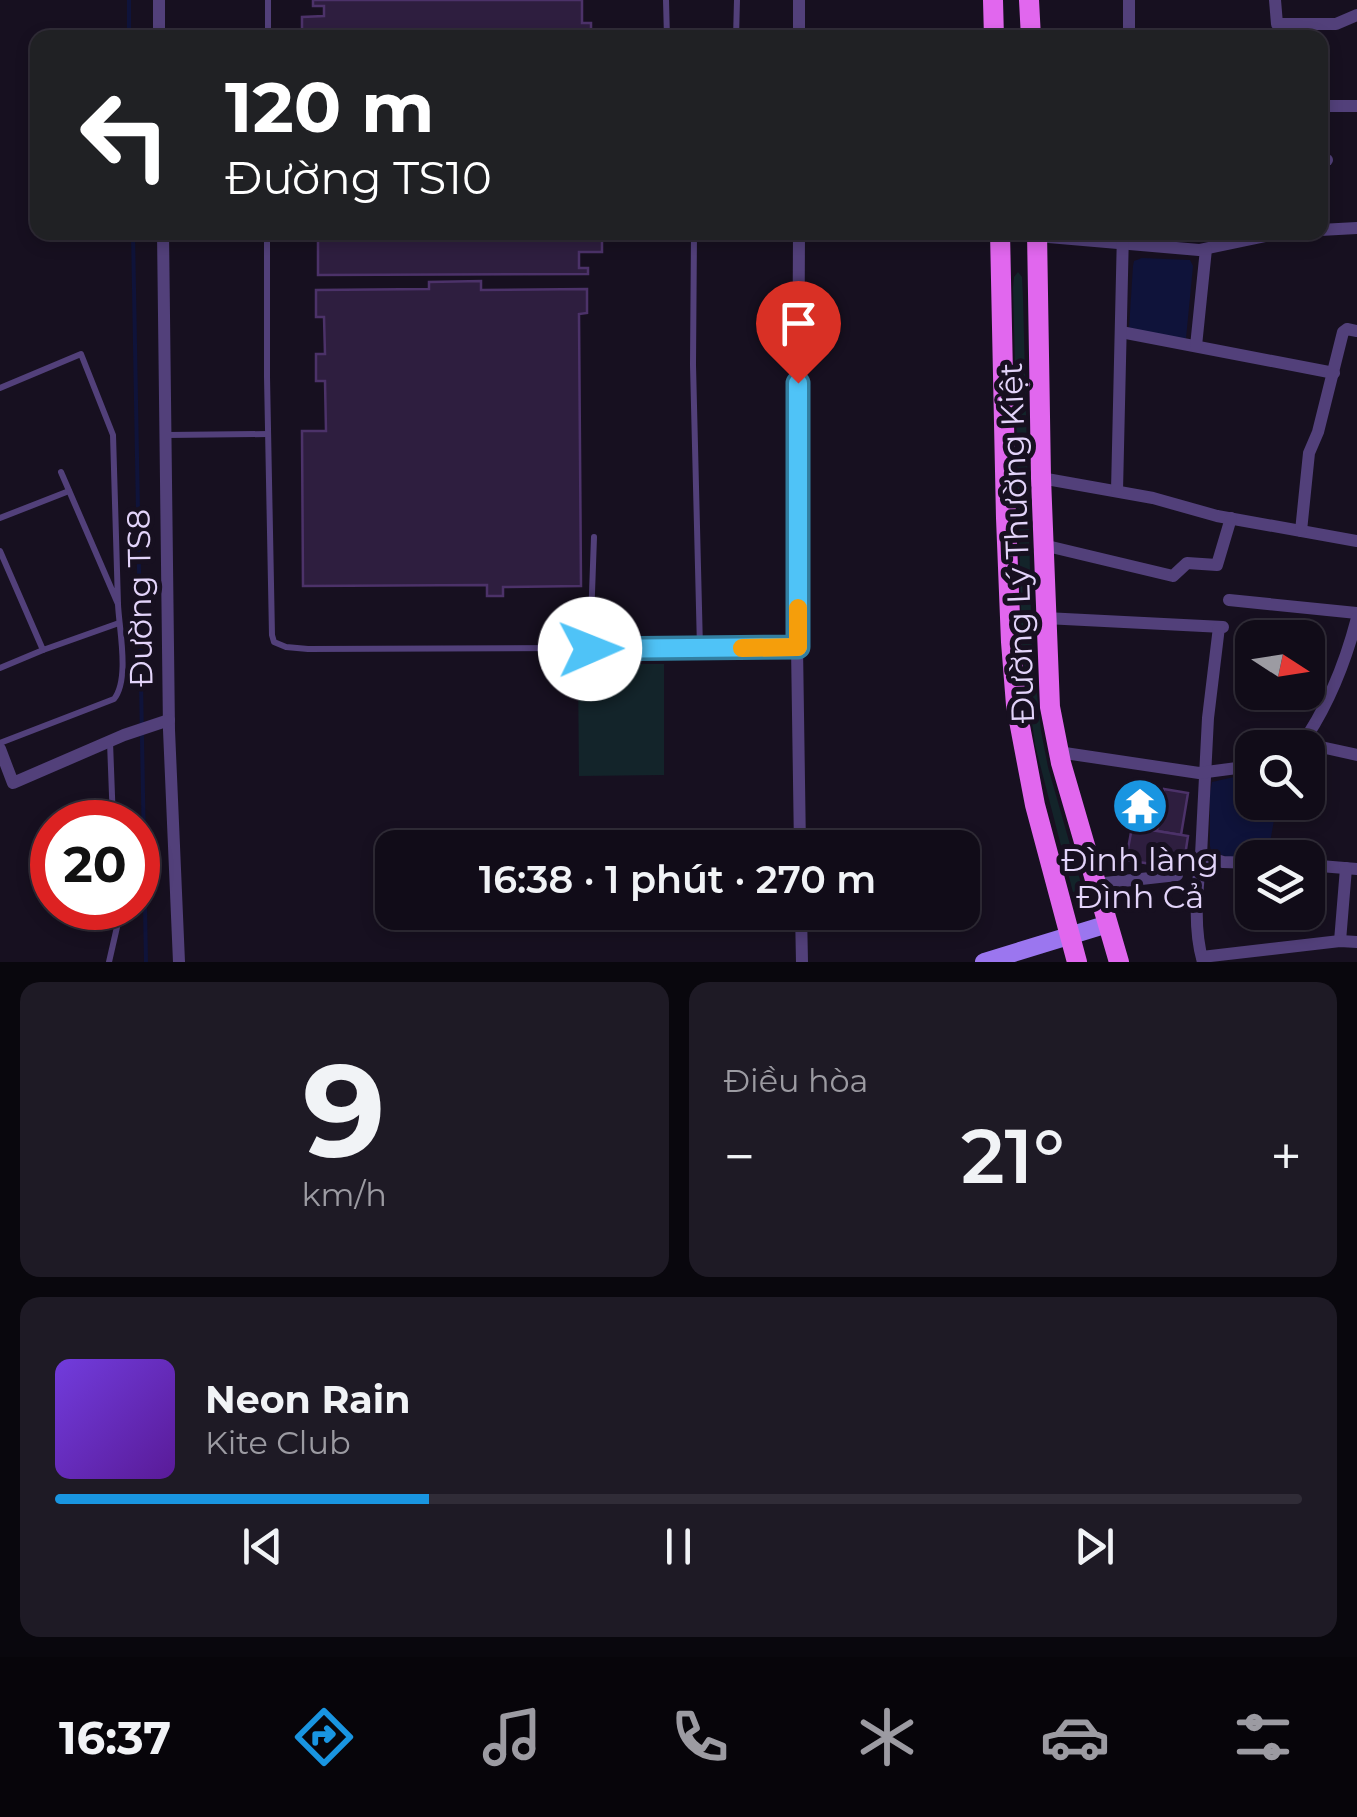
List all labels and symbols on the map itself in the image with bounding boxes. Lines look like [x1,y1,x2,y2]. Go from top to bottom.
pin [756,281,841,384]
street label: Đường Lý Thường Kiệt [991,362,1042,724]
street label: Đường TS8 [118,509,161,687]
position arrow [538,597,642,701]
north arrow [1235,620,1325,710]
temple icon: Đình làng Đình Cả [1110,776,1170,836]
speed limit sign: 20 [30,800,160,930]
place label: Đình làng Đình Cả [1061,840,1219,916]

